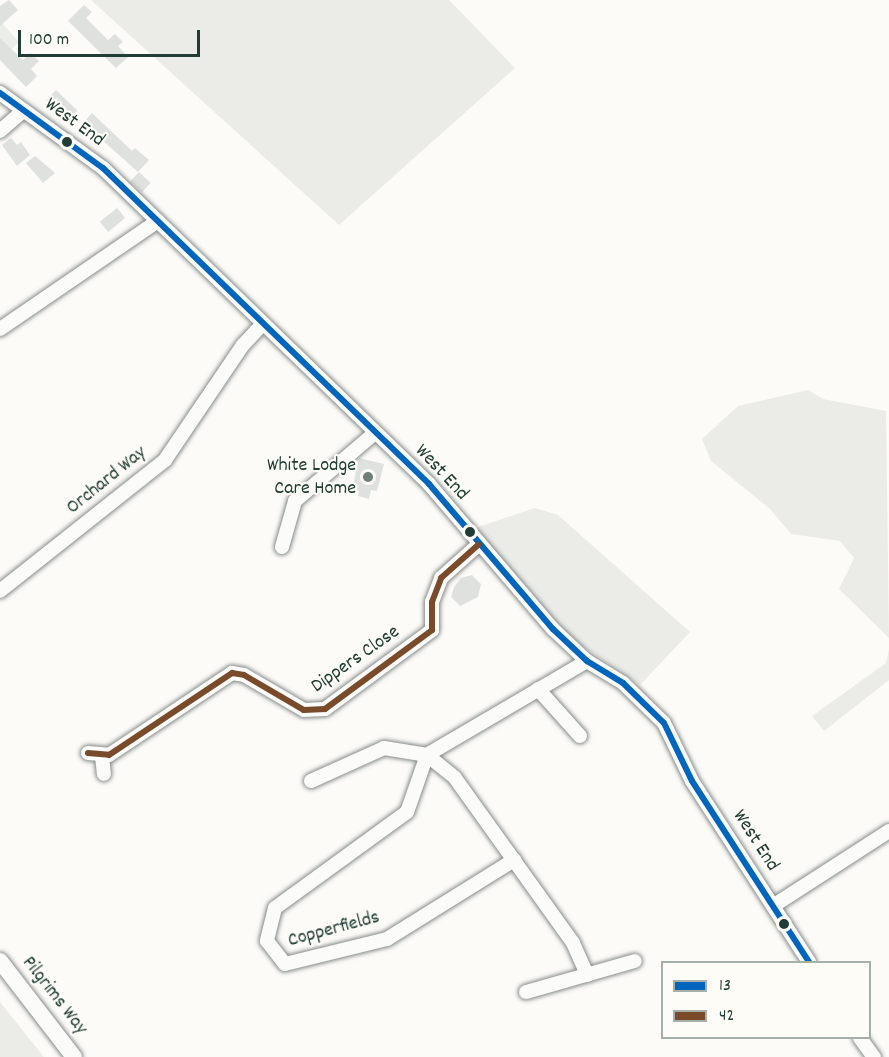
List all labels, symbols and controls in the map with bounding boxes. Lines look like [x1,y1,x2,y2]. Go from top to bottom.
scale bar [21,18,202,56]
text: 100 m [29,28,69,53]
street label: West End [39,93,109,153]
unlabelled marker [61,136,73,148]
street label: West End [409,440,473,506]
street label: Orchard Way [62,442,152,520]
place label: White Lodge Care Home [267,454,356,501]
marker: White Lodge Care Home [361,470,375,484]
unlabelled marker [464,526,476,538]
street label: Dippers Close [307,621,405,699]
street label: West End [726,806,784,876]
street label: Copperfields [285,906,383,954]
unlabelled marker [778,918,790,930]
street label: Pilgrims Way [16,952,92,1040]
legend [661,961,871,1039]
text: 13 [719,974,731,999]
text: 42 [719,1004,734,1029]

